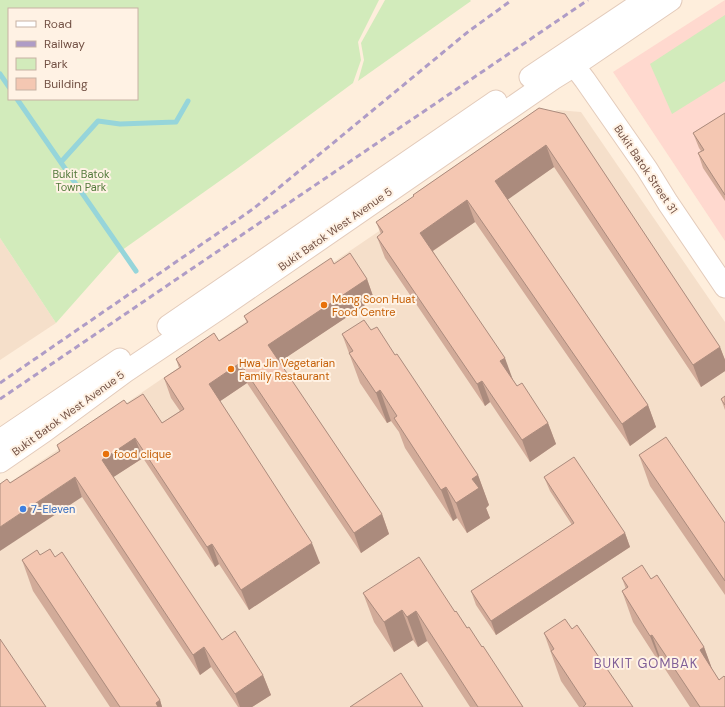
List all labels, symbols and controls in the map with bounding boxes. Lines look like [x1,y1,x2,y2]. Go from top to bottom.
legend [8,8,138,100]
text: Road [44,16,72,32]
text: Railway [44,36,85,52]
text: Park [44,56,68,72]
text: Building [44,76,88,92]
street label: Bukit Batok Street 31 [611,122,681,216]
park label: Bukit Batok Town Park [52,167,110,194]
street label: Bukit Batok West Avenue 5 [275,184,395,274]
place label: Meng Soon Huat Food Centre [332,292,415,319]
marker: Meng Soon Huat Food Centre [319,300,329,310]
place label: Hwa Jin Vegetarian Family Restaurant [239,356,335,383]
marker: Hwa Jin Vegetarian Family Restaurant [226,364,236,374]
street label: Bukit Batok West Avenue 5 [9,367,127,459]
place label: food clique [114,447,171,461]
marker: food clique [101,449,111,459]
place label: 7-Eleven [31,502,75,516]
marker: 7-Eleven [18,504,28,514]
district label: BUKIT GOMBAK [594,655,698,672]

